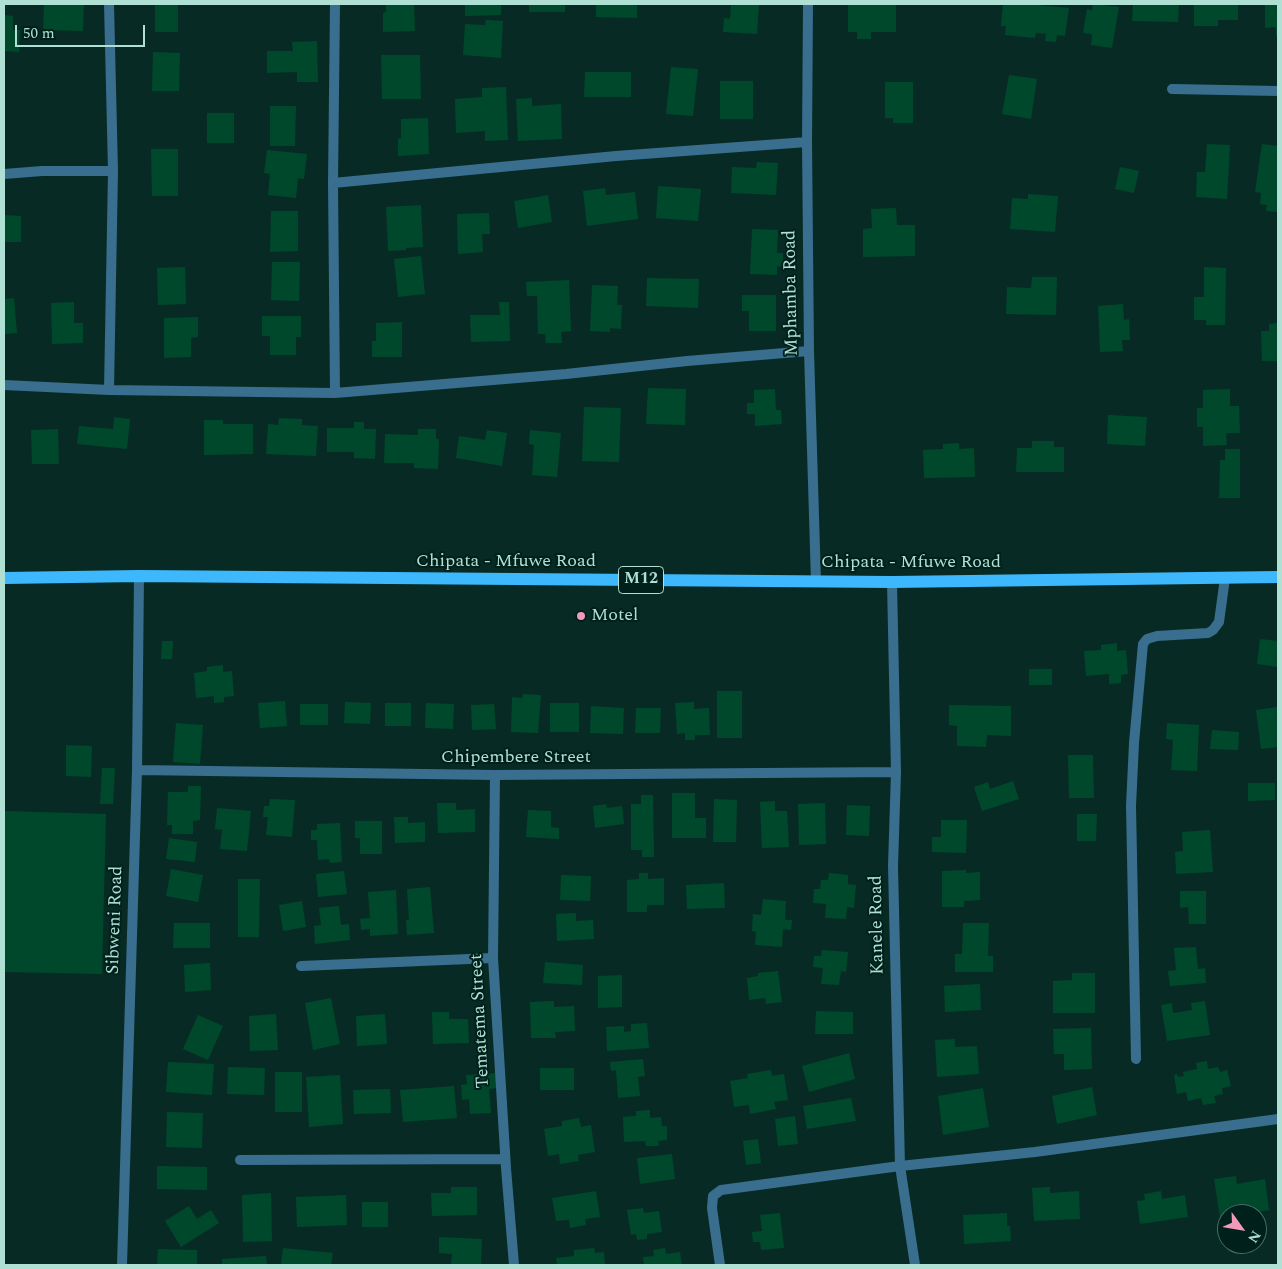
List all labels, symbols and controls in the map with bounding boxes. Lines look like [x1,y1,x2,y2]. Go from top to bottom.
scale bar [18,15,148,47]
text: 50 m [23,22,55,45]
street label: Mphamba Road [780,230,804,356]
street label: Chipata - Mfuwe Road [416,551,596,573]
street label: Chipata - Mfuwe Road [821,552,1001,574]
road number: M12 [618,566,664,594]
place label: Motel [591,605,638,627]
marker: Motel [575,610,587,622]
street label: Chipembere Street [441,747,591,769]
street label: Sibweni Road [103,865,129,975]
street label: Kanele Road [866,875,890,975]
street label: Tematema Street [467,953,495,1089]
north arrow [1217,1204,1267,1254]
text: N [1242,1226,1266,1247]

